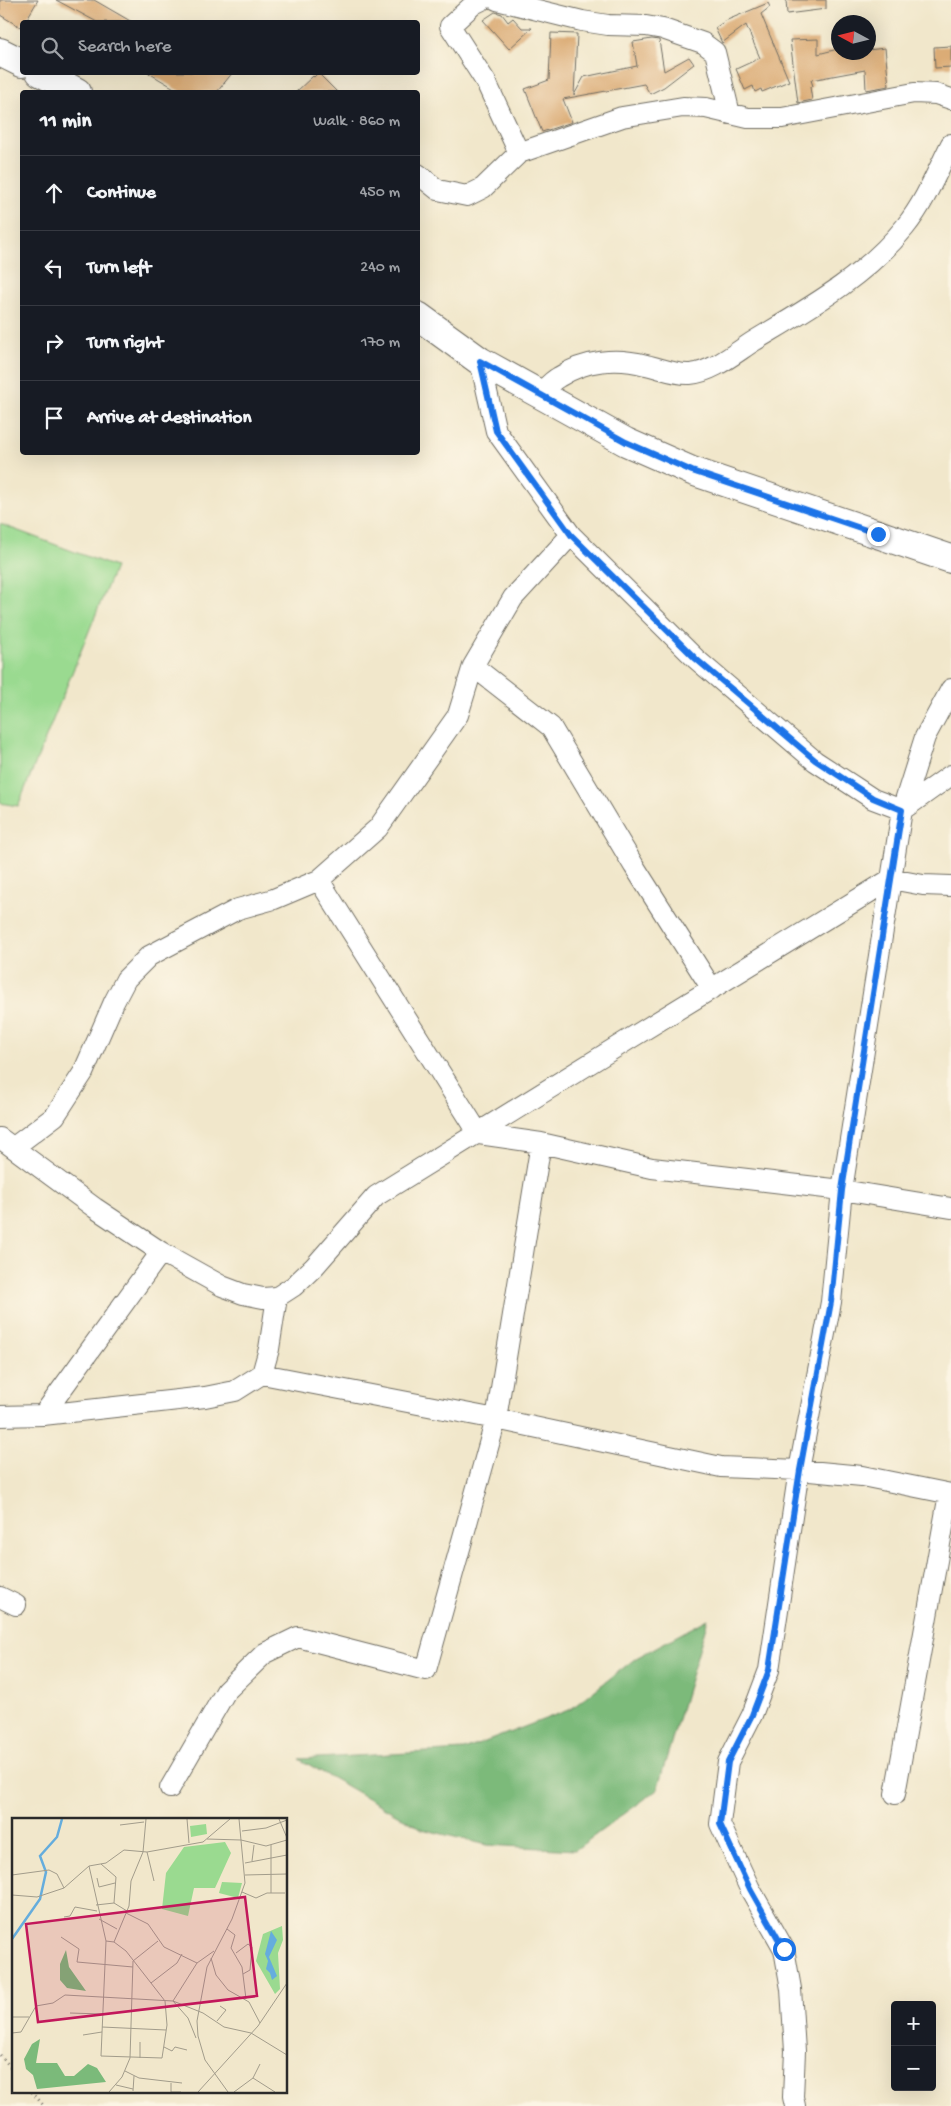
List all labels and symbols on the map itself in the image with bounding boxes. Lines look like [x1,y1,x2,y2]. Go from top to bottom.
north arrow [831,15,876,60]
route end [867,523,890,546]
inset map [12,1818,288,2094]
route start [773,1938,796,1961]

